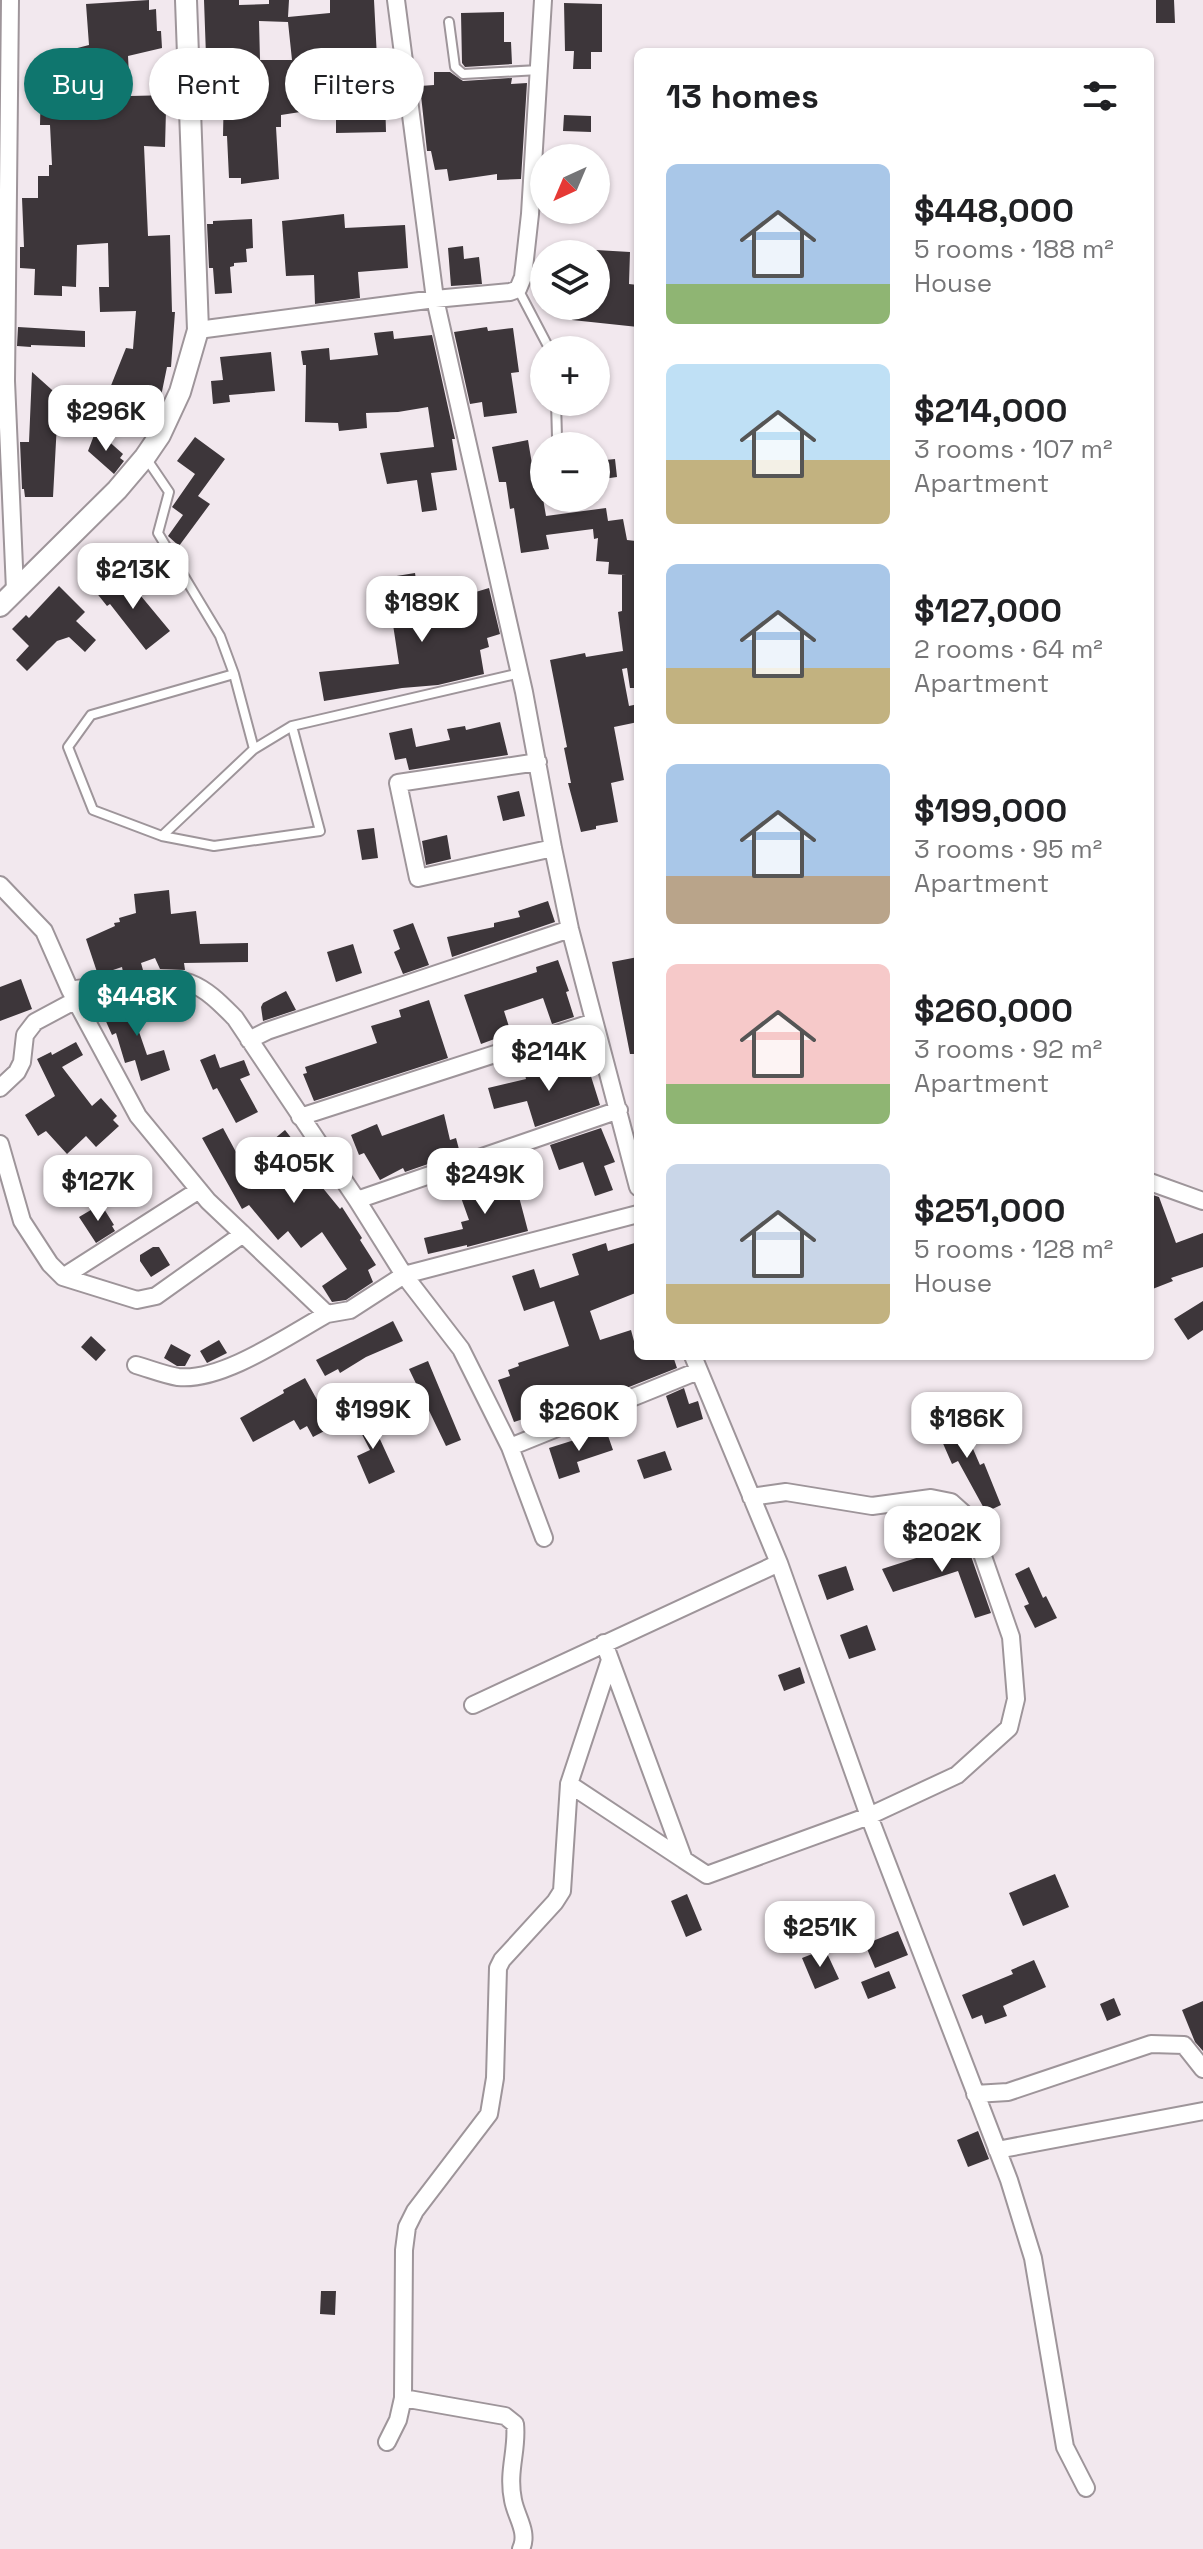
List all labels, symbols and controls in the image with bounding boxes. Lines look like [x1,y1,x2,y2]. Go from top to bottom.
chip: Buy [24,48,133,120]
chip: Rent [149,48,269,120]
chip: Filters [285,48,424,120]
icon: filters [1078,74,1122,118]
text: 13 homes [666,75,819,118]
north arrow [530,144,610,224]
map controls [530,144,610,512]
text: $448,000 [914,189,1074,232]
icon: home [730,196,826,292]
text: 5 rooms · 188 m² [914,232,1114,266]
button: layers [530,240,610,320]
text: House [914,266,992,300]
button: + [530,336,610,416]
pin: $296K [50,385,162,453]
text: $214,000 [914,389,1067,432]
text: $296K [66,394,146,428]
icon: home [730,396,826,492]
button: − [530,432,610,512]
text: 3 rooms · 107 m² [914,432,1112,466]
text: Apartment [914,466,1049,500]
pin: $213K [77,543,189,611]
text: $213K [95,552,171,586]
pin: $189K [366,576,478,644]
text: $189K [384,585,460,619]
text: $127,000 [914,589,1062,632]
icon: home [730,596,826,692]
text: 2 rooms · 64 m² [914,632,1103,666]
text: Apartment [914,666,1049,700]
text: $199,000 [914,789,1067,832]
icon: home [730,796,826,892]
text: 3 rooms · 95 m² [914,832,1102,866]
text: Apartment [914,866,1049,900]
pin: $448K [81,970,193,1038]
text: $448K [97,979,177,1013]
text: $260,000 [914,989,1073,1032]
icon: home [730,996,826,1092]
pin: $214K [493,1025,605,1093]
text: 3 rooms · 92 m² [914,1032,1102,1066]
text: $214K [511,1034,587,1068]
text: Apartment [914,1066,1049,1100]
pin: $405K [238,1137,350,1205]
text: $405K [253,1146,335,1180]
pin: $249K [429,1148,541,1216]
pin: $127K [42,1155,154,1223]
text: $249K [445,1157,525,1191]
text: $127K [61,1164,135,1198]
text: $251,000 [914,1189,1066,1232]
icon: home [730,1196,826,1292]
text: 5 rooms · 128 m² [914,1232,1113,1266]
text: House [914,1266,992,1300]
pin: $199K [317,1383,429,1451]
pin: $260K [523,1385,635,1453]
text: $199K [335,1392,411,1426]
pin: $186K [911,1392,1023,1460]
text: $260K [539,1394,619,1428]
text: $186K [929,1401,1005,1435]
pin: $202K [886,1506,998,1574]
text: $202K [902,1515,982,1549]
pin: $251K [764,1901,876,1969]
text: $251K [783,1910,857,1944]

